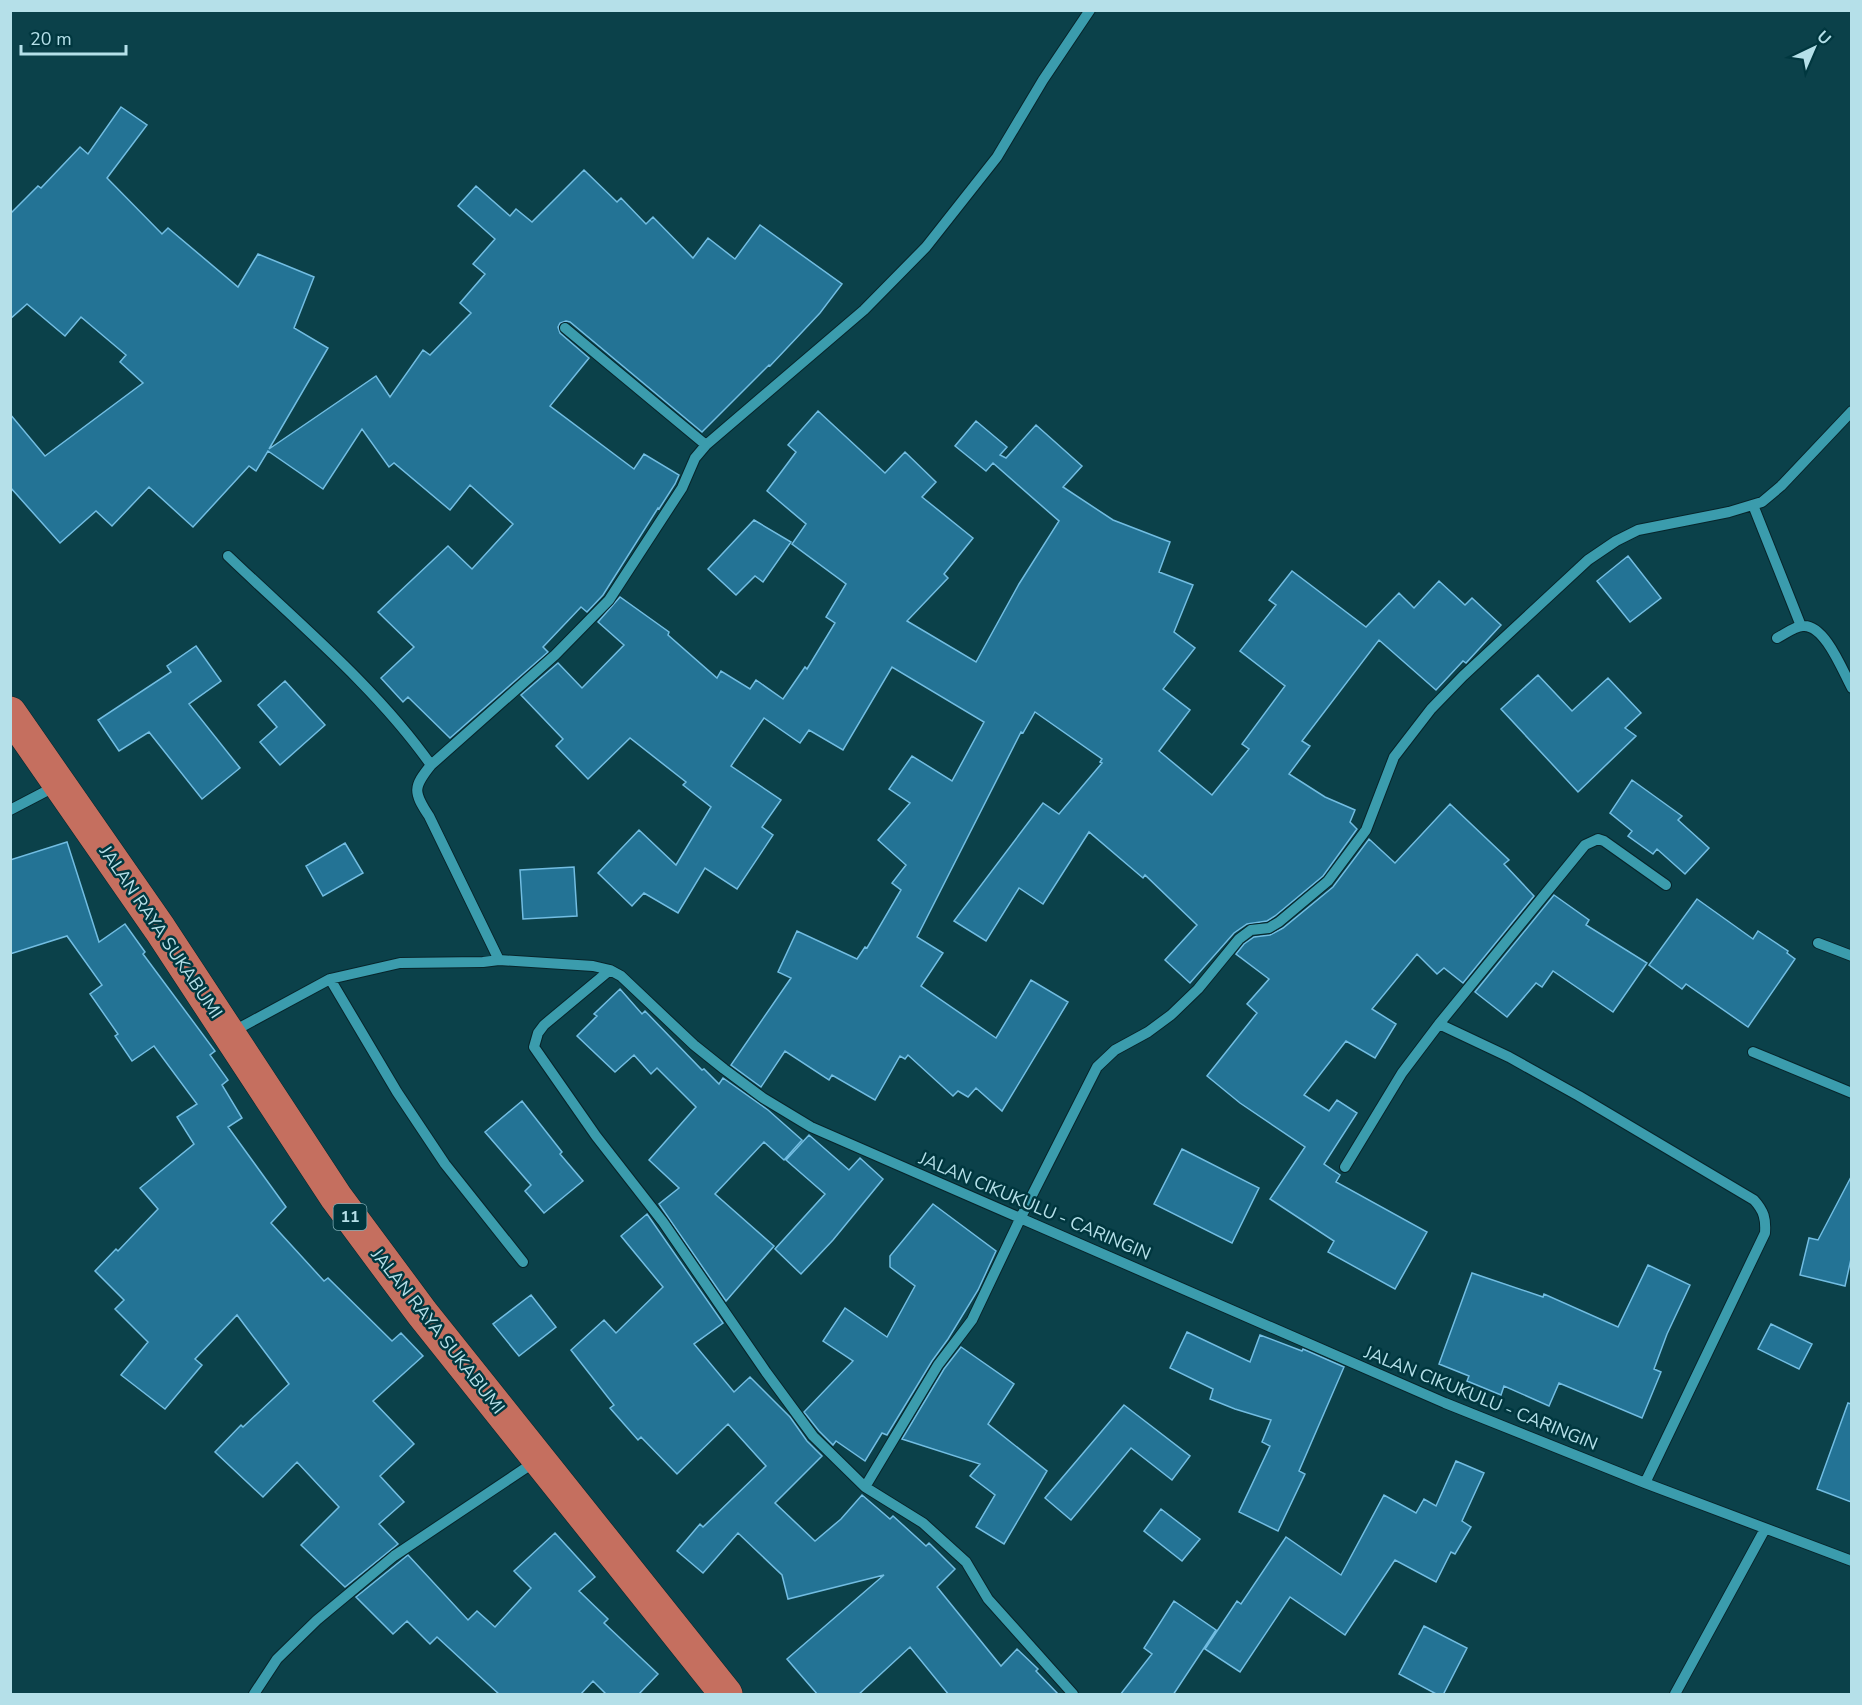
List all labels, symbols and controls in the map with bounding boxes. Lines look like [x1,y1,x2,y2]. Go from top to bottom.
scale bar [21,18,126,56]
north arrow [1784,18,1844,78]
text: U [1812,26,1836,50]
text: 20 m [30,27,72,51]
street label: JALAN RAYA SUKABUMI [93,840,228,1023]
street label: JALAN CIKUKULU - CARINGIN [914,1146,1155,1266]
road number: 11 [334,1204,366,1230]
street label: JALAN RAYA SUKABUMI [365,1243,510,1419]
street label: JALAN CIKUKULU - CARINGIN [1360,1340,1601,1456]

